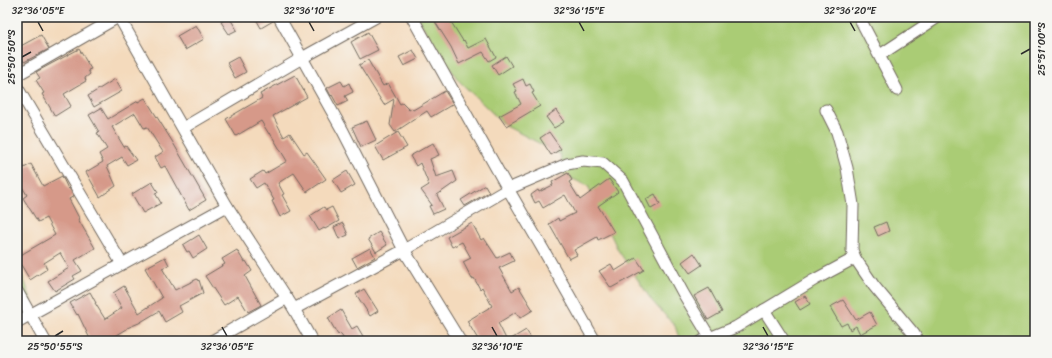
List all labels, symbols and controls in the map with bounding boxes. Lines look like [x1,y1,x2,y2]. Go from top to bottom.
text: 32°36'05"E [12,2,66,20]
text: 32°36'10"E [284,2,336,20]
text: 32°36'15"E [554,2,606,20]
text: 32°36'20"E [824,2,878,20]
text: 25°51'00"S [1033,22,1051,76]
text: 25°50'50"S [3,29,21,85]
text: 25°50'55"S [28,338,83,356]
text: 32°36'05"E [201,338,255,356]
text: 32°36'10"E [472,338,524,356]
text: 32°36'15"E [743,338,795,356]

